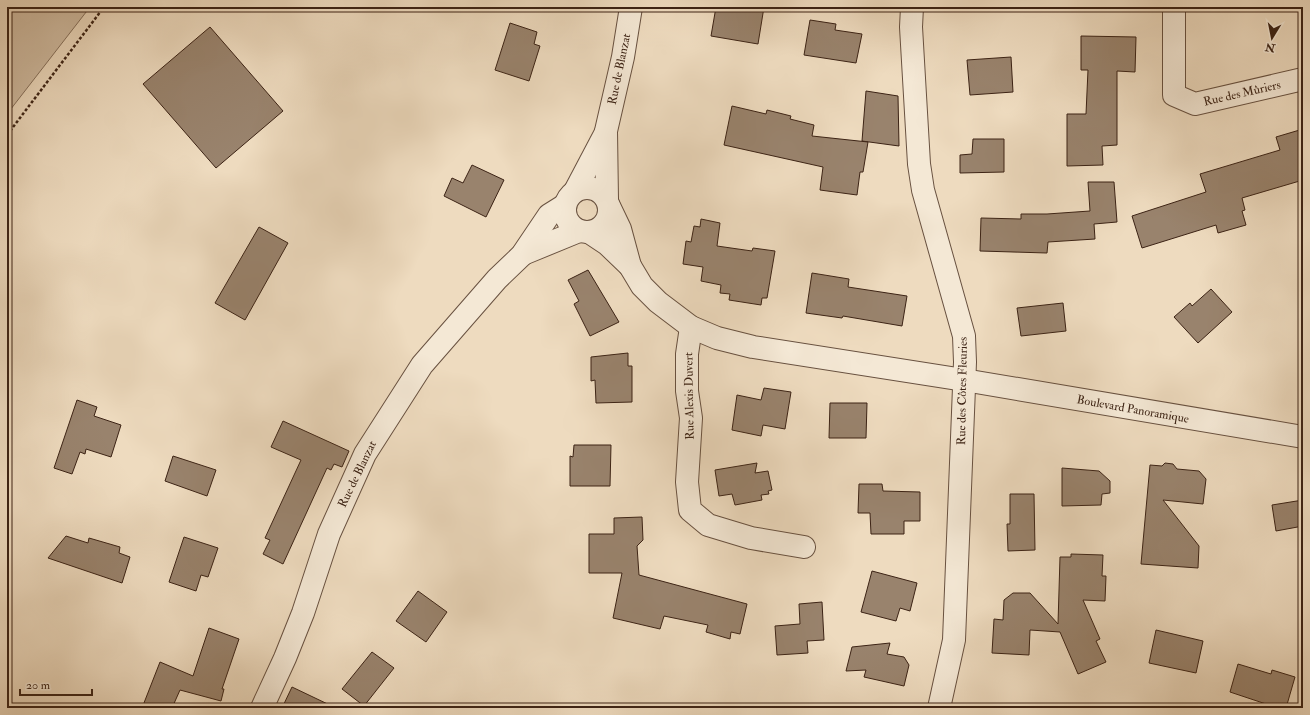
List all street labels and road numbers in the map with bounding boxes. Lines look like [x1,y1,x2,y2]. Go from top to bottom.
street label: Rue de Blanzat [605,32,634,106]
street label: Rue des Mûriers [1202,77,1282,110]
street label: Rue des Côtes Fleuries [954,337,971,445]
street label: Rue Alexis Duvert [681,352,698,440]
street label: Boulevard Panoramique [1076,392,1190,427]
street label: Rue de Blanzat [335,438,380,510]

